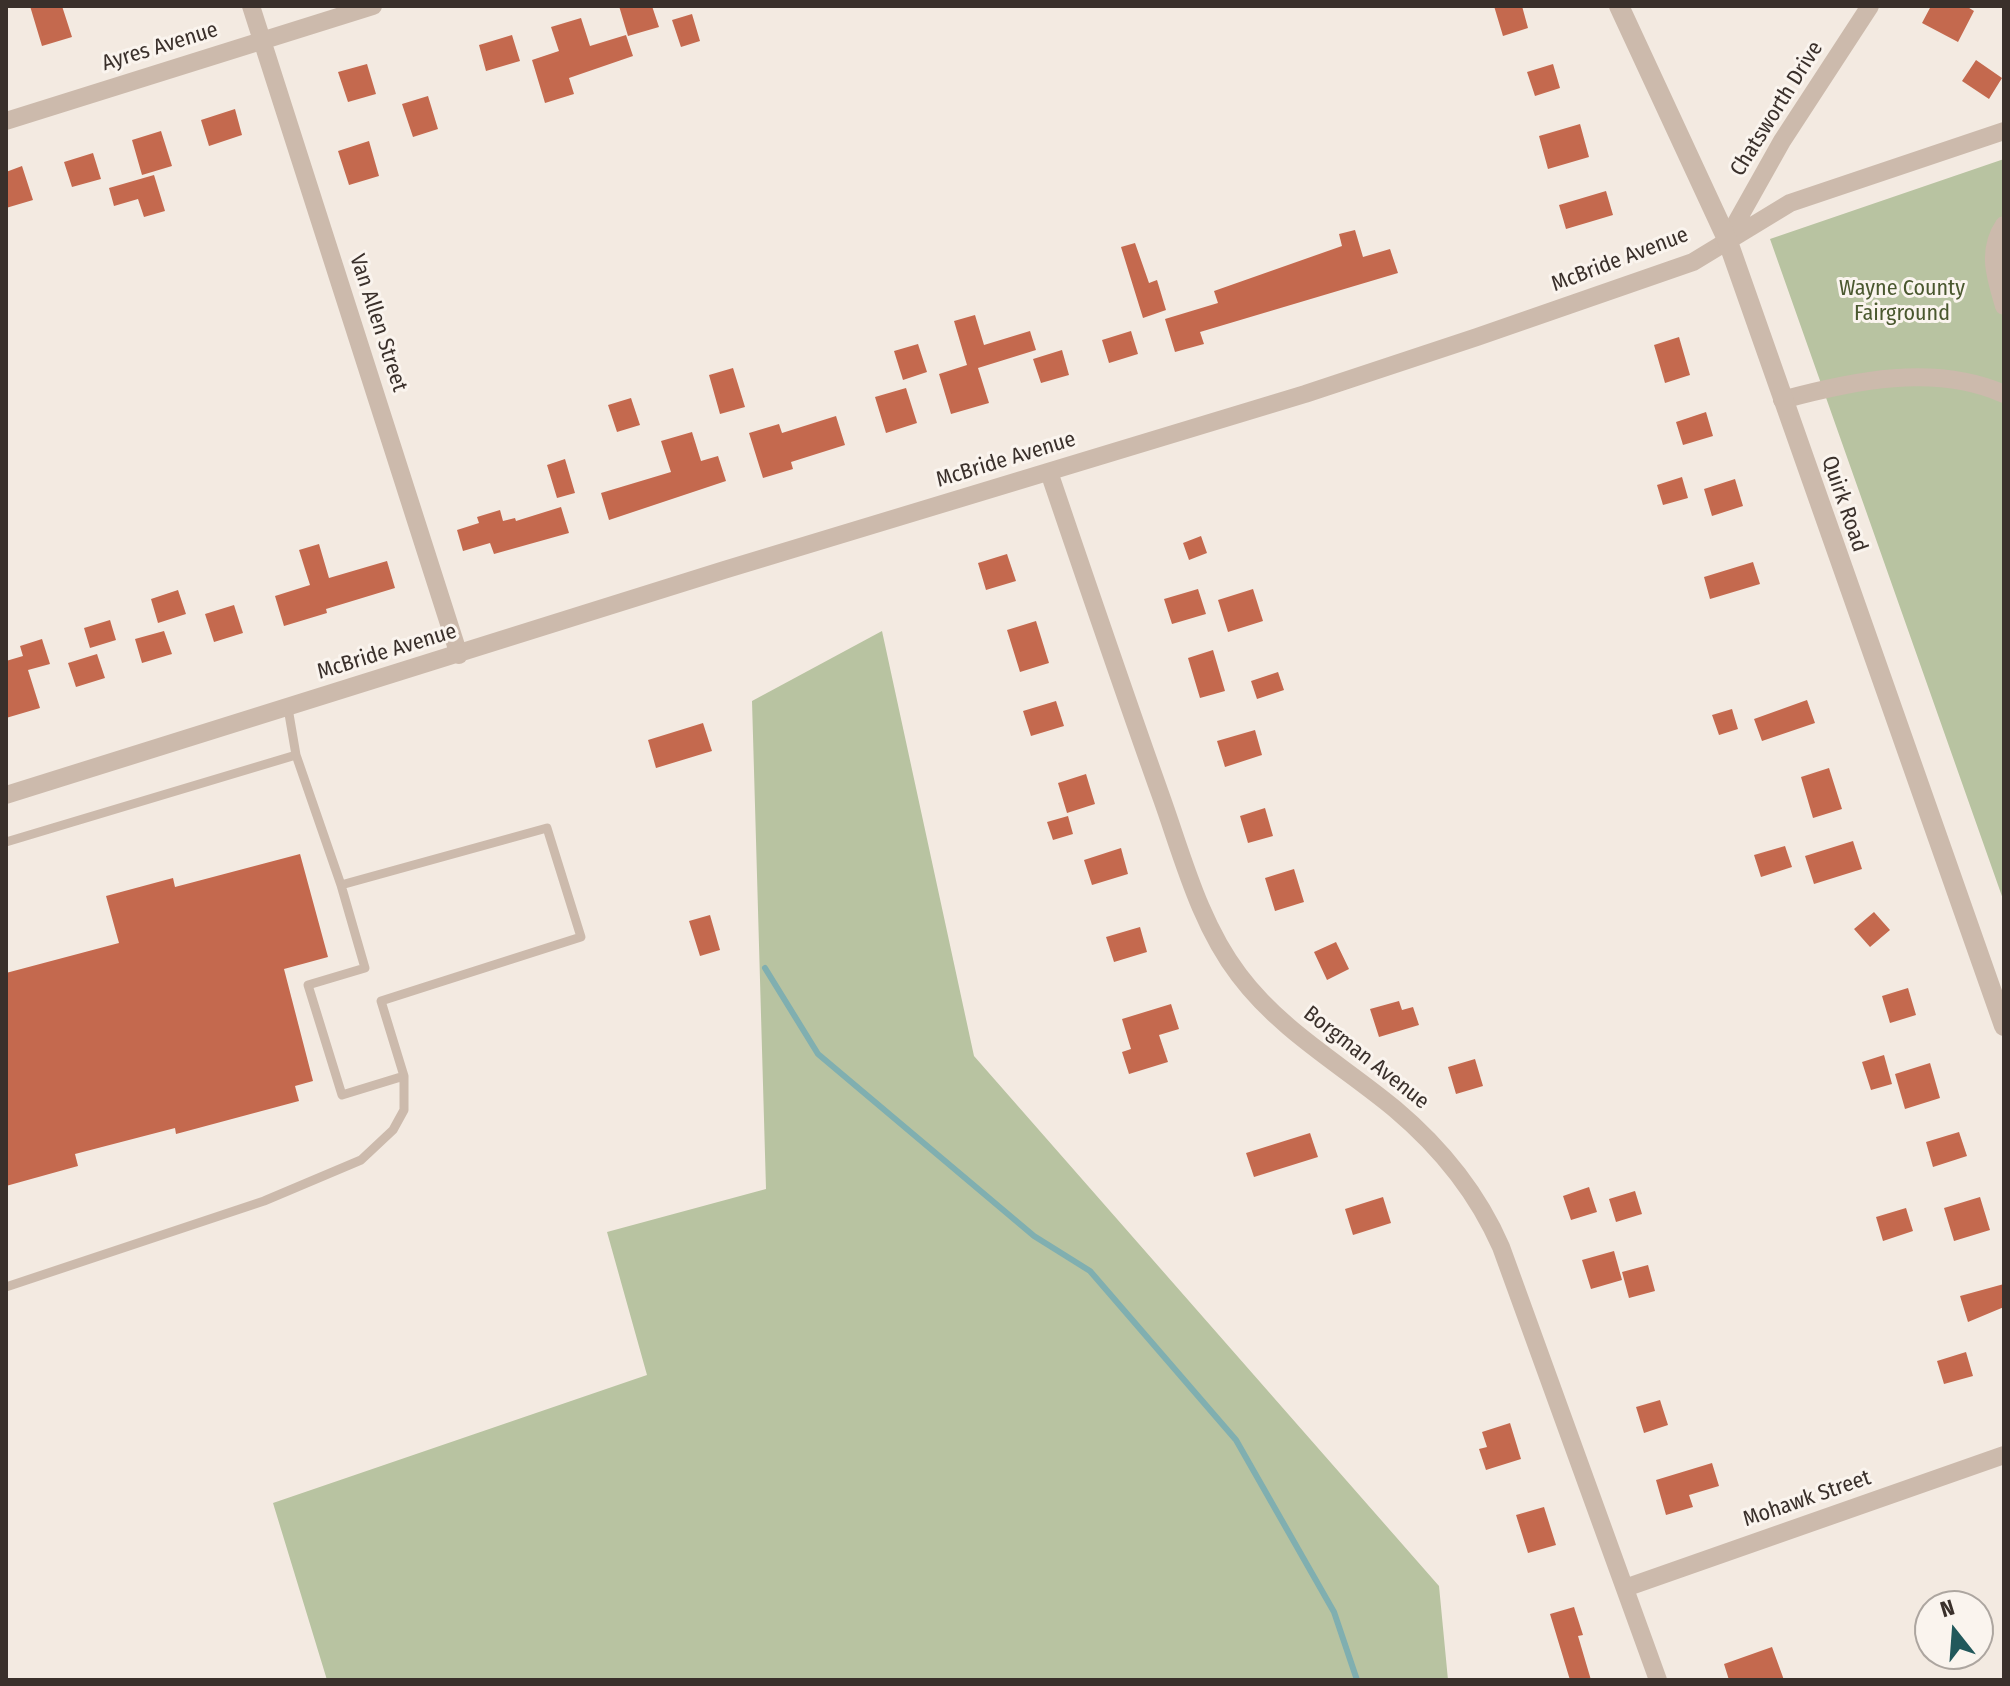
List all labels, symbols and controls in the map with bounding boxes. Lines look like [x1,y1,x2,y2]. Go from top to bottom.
street label: Ayres Avenue [99,17,221,77]
street label: Chatsworth Drive [1725,37,1829,181]
street label: McBride Avenue [1548,222,1692,298]
street label: Van Allen Street [343,251,413,395]
park label: Wayne County Fairground [1839,276,1965,328]
street label: McBride Avenue [933,426,1079,494]
street label: Quirk Road [1815,453,1873,555]
street label: McBride Avenue [314,618,460,686]
street label: Borgman Avenue [1298,1001,1434,1115]
street label: Mohawk Street [1740,1465,1874,1533]
north arrow [1914,1590,1994,1670]
text: N [1937,1594,1958,1623]

